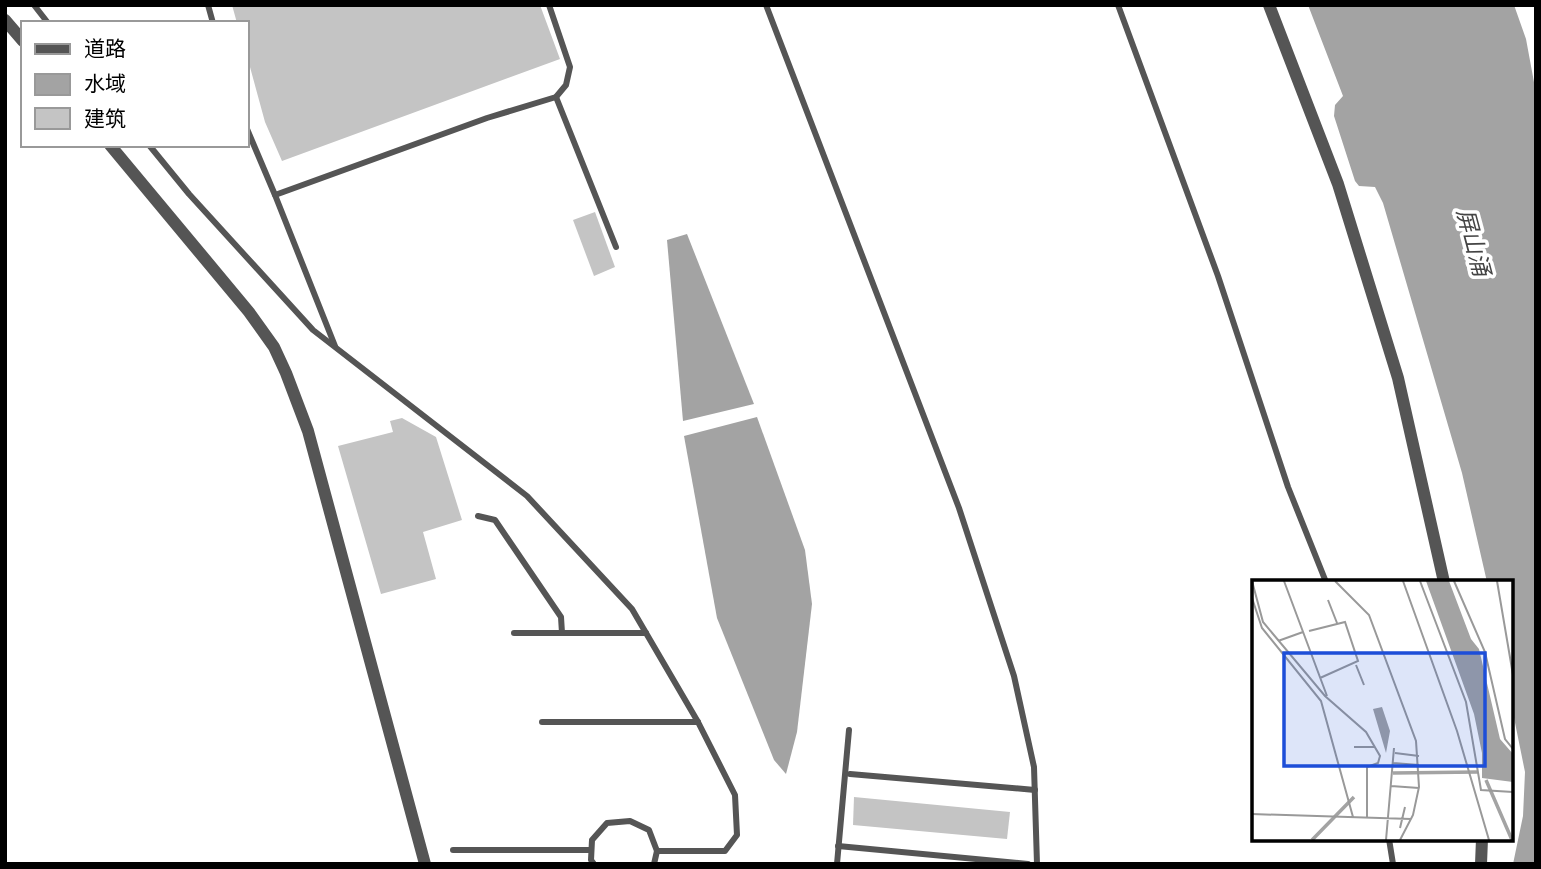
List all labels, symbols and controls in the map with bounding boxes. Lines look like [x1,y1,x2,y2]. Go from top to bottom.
legend [21,21,248,147]
text: 道路 [84,35,126,61]
text: 水域 [84,70,126,96]
text: 建筑 [84,105,126,131]
water label: 屏山涌 [1451,205,1498,282]
inset map [1252,580,1513,841]

